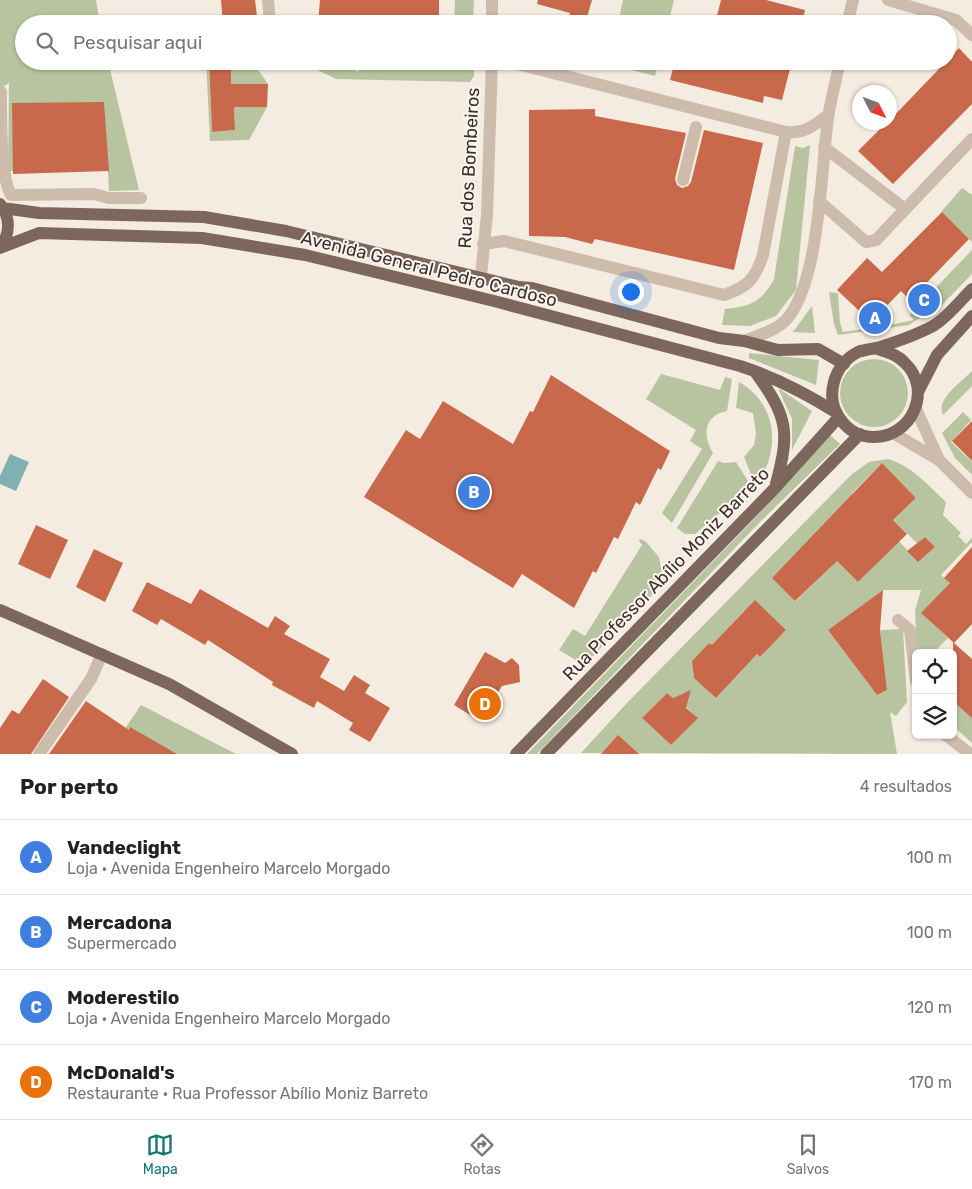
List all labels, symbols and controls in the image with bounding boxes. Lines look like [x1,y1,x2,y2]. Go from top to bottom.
search box [15,15,957,70]
icon: search [33,29,61,57]
text: Pesquisar aqui [73,31,202,54]
north arrow [852,85,897,130]
street label: Rua dos Bombeiros [454,87,484,249]
street label: Avenida General Pedro Cardoso [299,227,559,311]
your location [618,279,644,305]
pin: C [908,281,940,319]
pin: A [859,299,891,337]
street label: Rua Professor Abílio Moniz Barreto [558,463,774,685]
pin: B [458,473,490,511]
map controls [912,649,957,739]
button: locate [912,649,957,694]
pin: D [469,685,501,723]
button: layers [912,694,957,739]
text: Por perto [20,774,118,799]
text: 4 resultados [860,777,952,796]
text: Vandeclight [67,836,181,859]
text: A [30,848,42,867]
text: 100 m [907,848,952,867]
text: Loja · Avenida Engenheiro Marcelo Morgado [67,859,391,878]
text: Mercadona [67,911,172,934]
text: B [30,923,42,942]
text: 100 m [907,923,952,942]
text: Supermercado [67,934,177,953]
text: Moderestilo [67,986,179,1009]
text: C [30,998,42,1017]
text: 120 m [907,998,952,1017]
text: Loja · Avenida Engenheiro Marcelo Morgado [67,1009,391,1028]
text: McDonald's [67,1061,175,1084]
text: D [30,1073,42,1092]
text: 170 m [909,1073,952,1092]
text: Restaurante · Rua Professor Abílio Moniz Barreto [67,1084,428,1103]
tab: Mapa [143,1131,178,1178]
tab: Rotas [464,1131,501,1178]
tab: Salvos [787,1131,829,1178]

